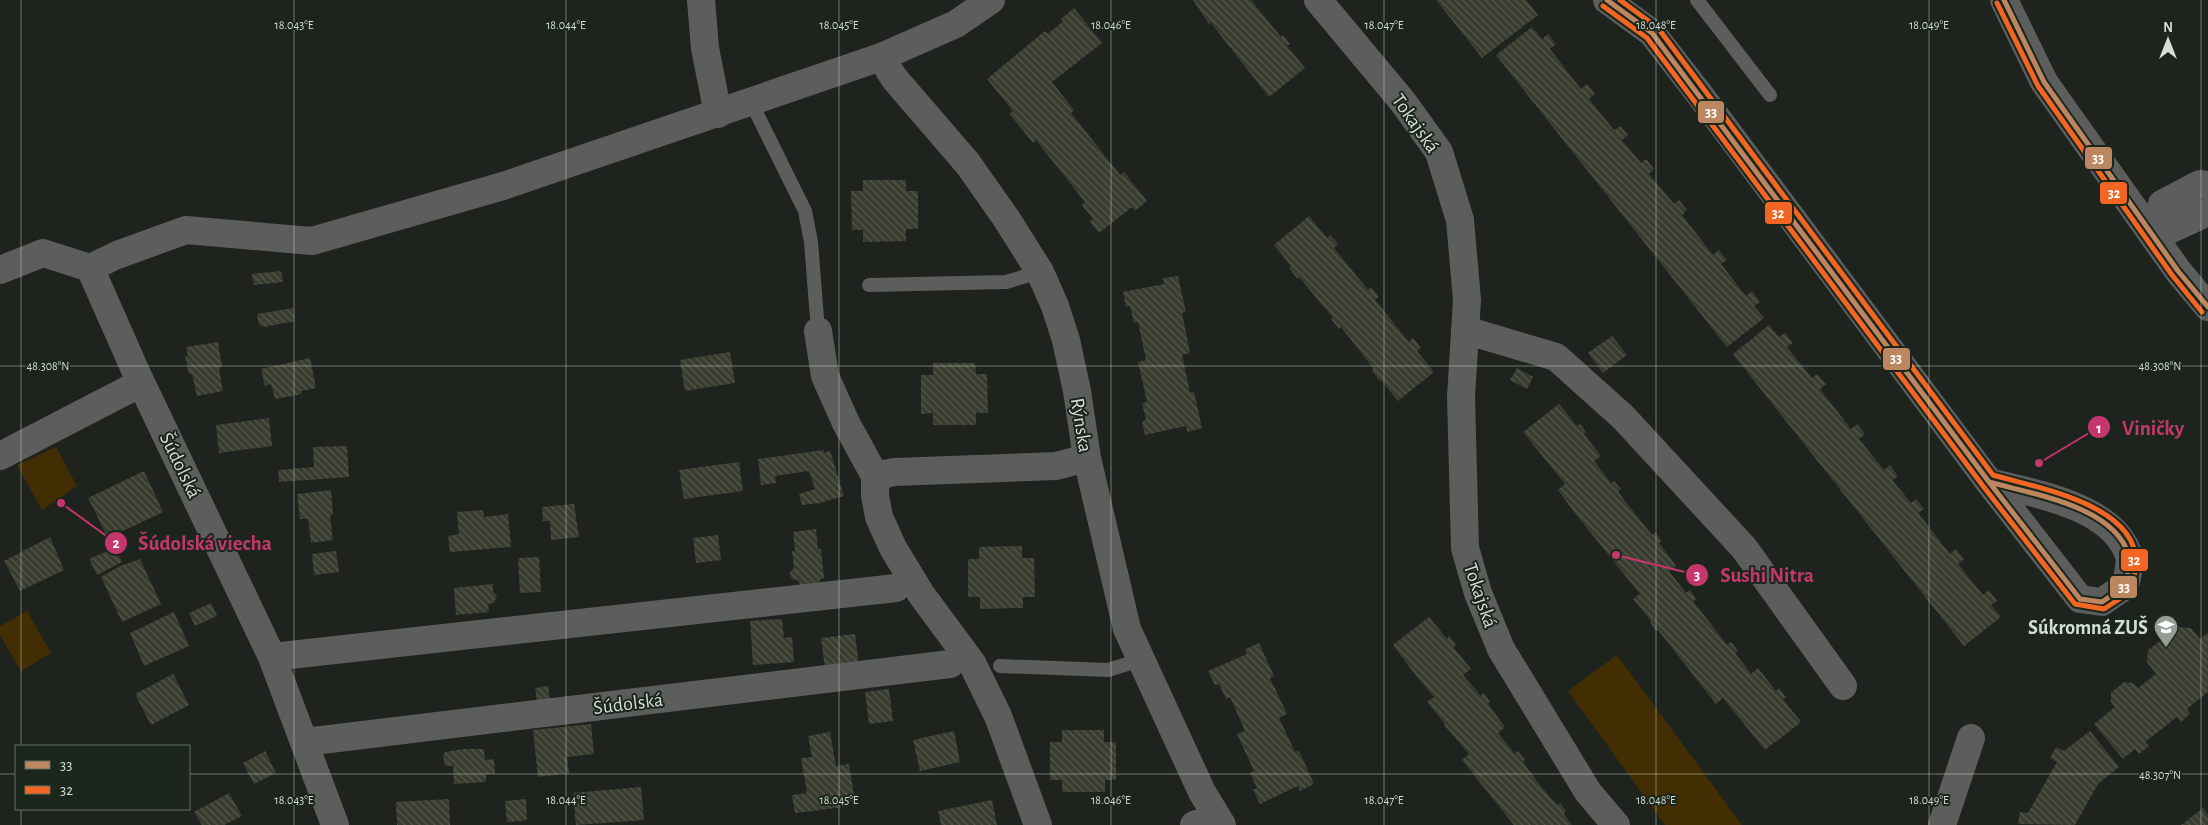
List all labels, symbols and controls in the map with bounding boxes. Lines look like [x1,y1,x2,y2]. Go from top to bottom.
north arrow [2143,15,2193,65]
text: 18.043°E [275,19,314,31]
text: 18.044°E [546,19,586,31]
text: 18.045°E [820,19,859,31]
text: 18.046°E [1091,19,1131,31]
text: 18.047°E [1365,19,1404,31]
text: 18.048°E [1636,19,1676,31]
text: 18.049°E [1909,19,1949,31]
text: N [2163,21,2173,35]
street label: Tokajská [1388,90,1443,157]
line badge: 33 [1697,100,1725,124]
text: 33 [1705,106,1717,120]
line badge: 33 [2084,146,2113,170]
text: 33 [2092,152,2104,166]
line badge: 32 [2099,181,2128,205]
text: 32 [2108,187,2121,201]
line badge: 32 [1764,201,1793,225]
text: 32 [1772,207,1785,221]
line badge: 33 [1882,347,1911,371]
text: 33 [1890,352,1902,366]
text: 48.308°N [27,360,69,372]
text: 48.308°N [2139,360,2181,372]
street label: Rýnska [1067,396,1095,454]
callout: Viničky [2087,409,2194,445]
text: Viničky [2122,418,2185,439]
text: 1 [2096,421,2102,436]
street label: Šúdolská [156,429,205,501]
callout: Šúdolská viecha [103,525,282,561]
text: Šúdolská viecha [138,531,272,554]
text: 2 [112,536,120,551]
line badge: 32 [2120,548,2149,572]
text: 32 [2128,554,2141,568]
callout: Sushi Nitra [1685,557,1824,593]
street label: Tokajská [1460,560,1500,630]
text: Sushi Nitra [1720,565,1814,586]
text: 3 [1694,568,1700,583]
line badge: 33 [2109,575,2138,599]
text: 33 [2118,581,2130,595]
school or university icon: Súkromná ZUŠ [2153,614,2179,648]
place label: Súkromná ZUŠ [2028,615,2148,638]
street label: Šúdolská [592,689,664,718]
legend [15,745,190,810]
text: 33 [60,758,72,773]
text: 48.307°N [2139,769,2181,781]
text: 32 [60,783,73,798]
text: 18.043°E [275,794,314,806]
text: 18.044°E [546,794,586,806]
text: 18.045°E [820,794,859,806]
text: 18.046°E [1091,794,1131,806]
text: 18.047°E [1365,794,1404,806]
text: 18.048°E [1636,794,1676,806]
text: 18.049°E [1909,794,1949,806]

